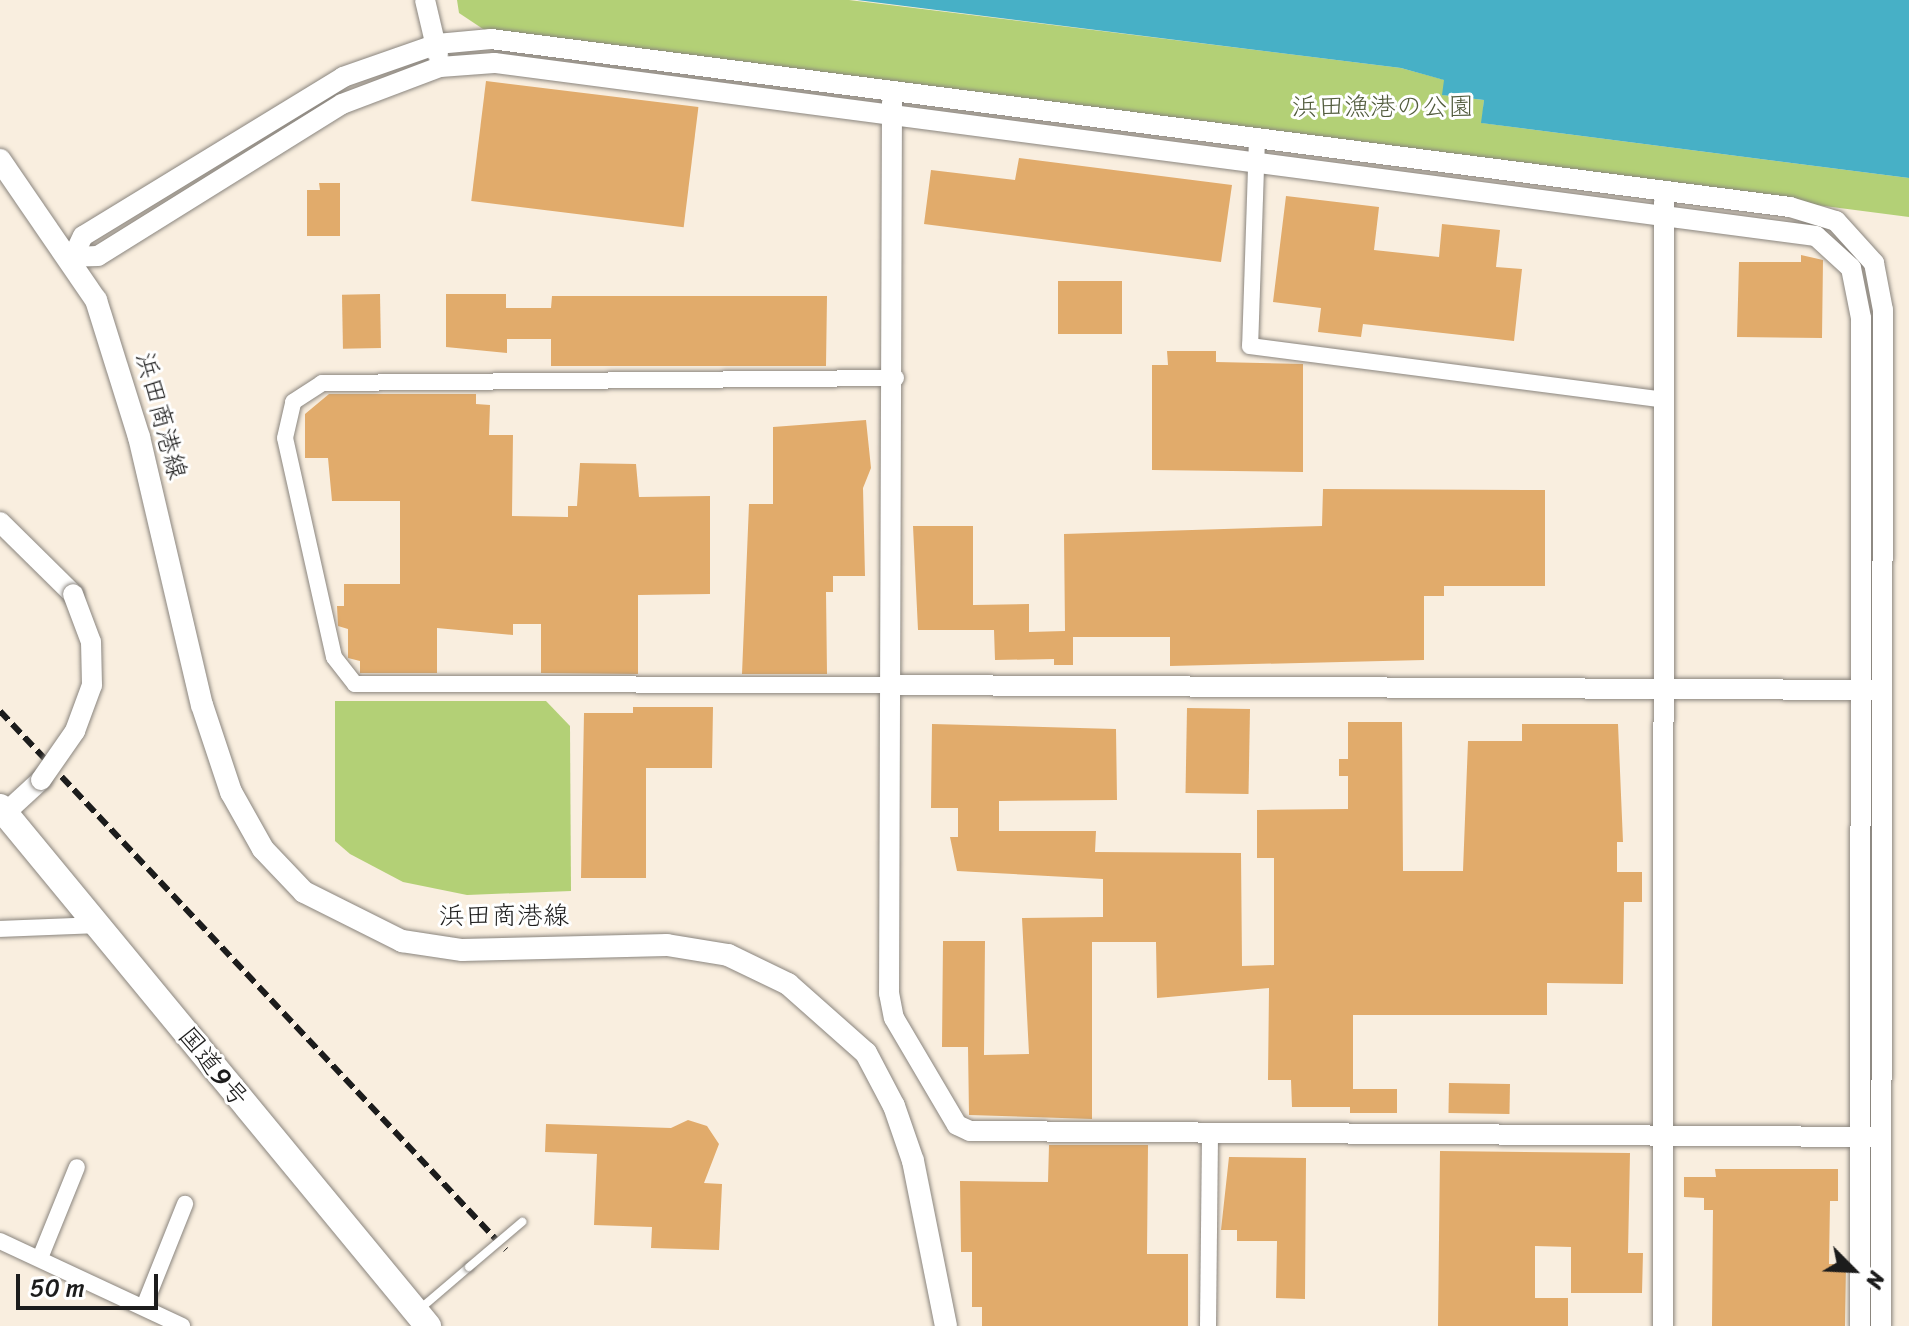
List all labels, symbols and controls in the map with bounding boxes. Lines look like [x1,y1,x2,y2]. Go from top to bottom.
park label: 浜田漁港の公園 [1292,91,1474,123]
street label: 浜田商港線 [129,349,193,483]
street label: 浜田商港線 [439,900,569,932]
street label: 国道9号 [171,1021,255,1113]
north arrow [1813,1230,1893,1310]
scale bar [20,1258,162,1308]
text: N [1854,1265,1896,1295]
text: 50 m [30,1267,85,1309]

